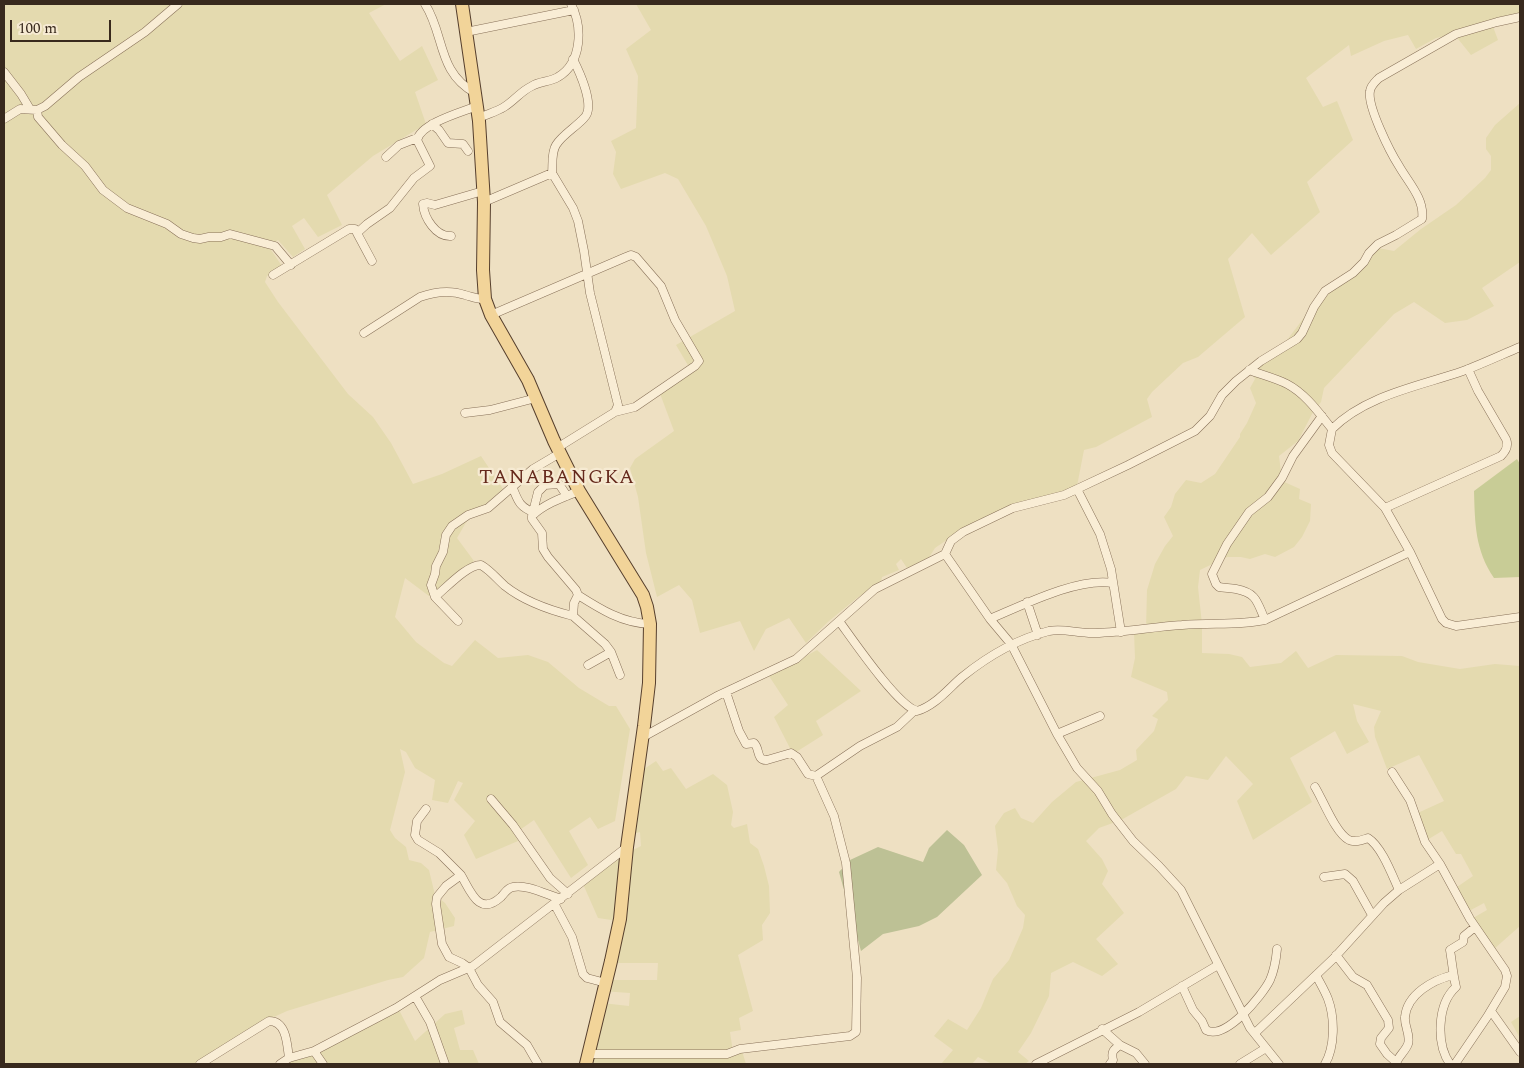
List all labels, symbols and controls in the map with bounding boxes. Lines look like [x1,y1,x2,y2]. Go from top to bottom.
scale bar [12,10,114,42]
text: 100 m [18,17,57,40]
district label: TANABANGKA [478,467,636,491]

